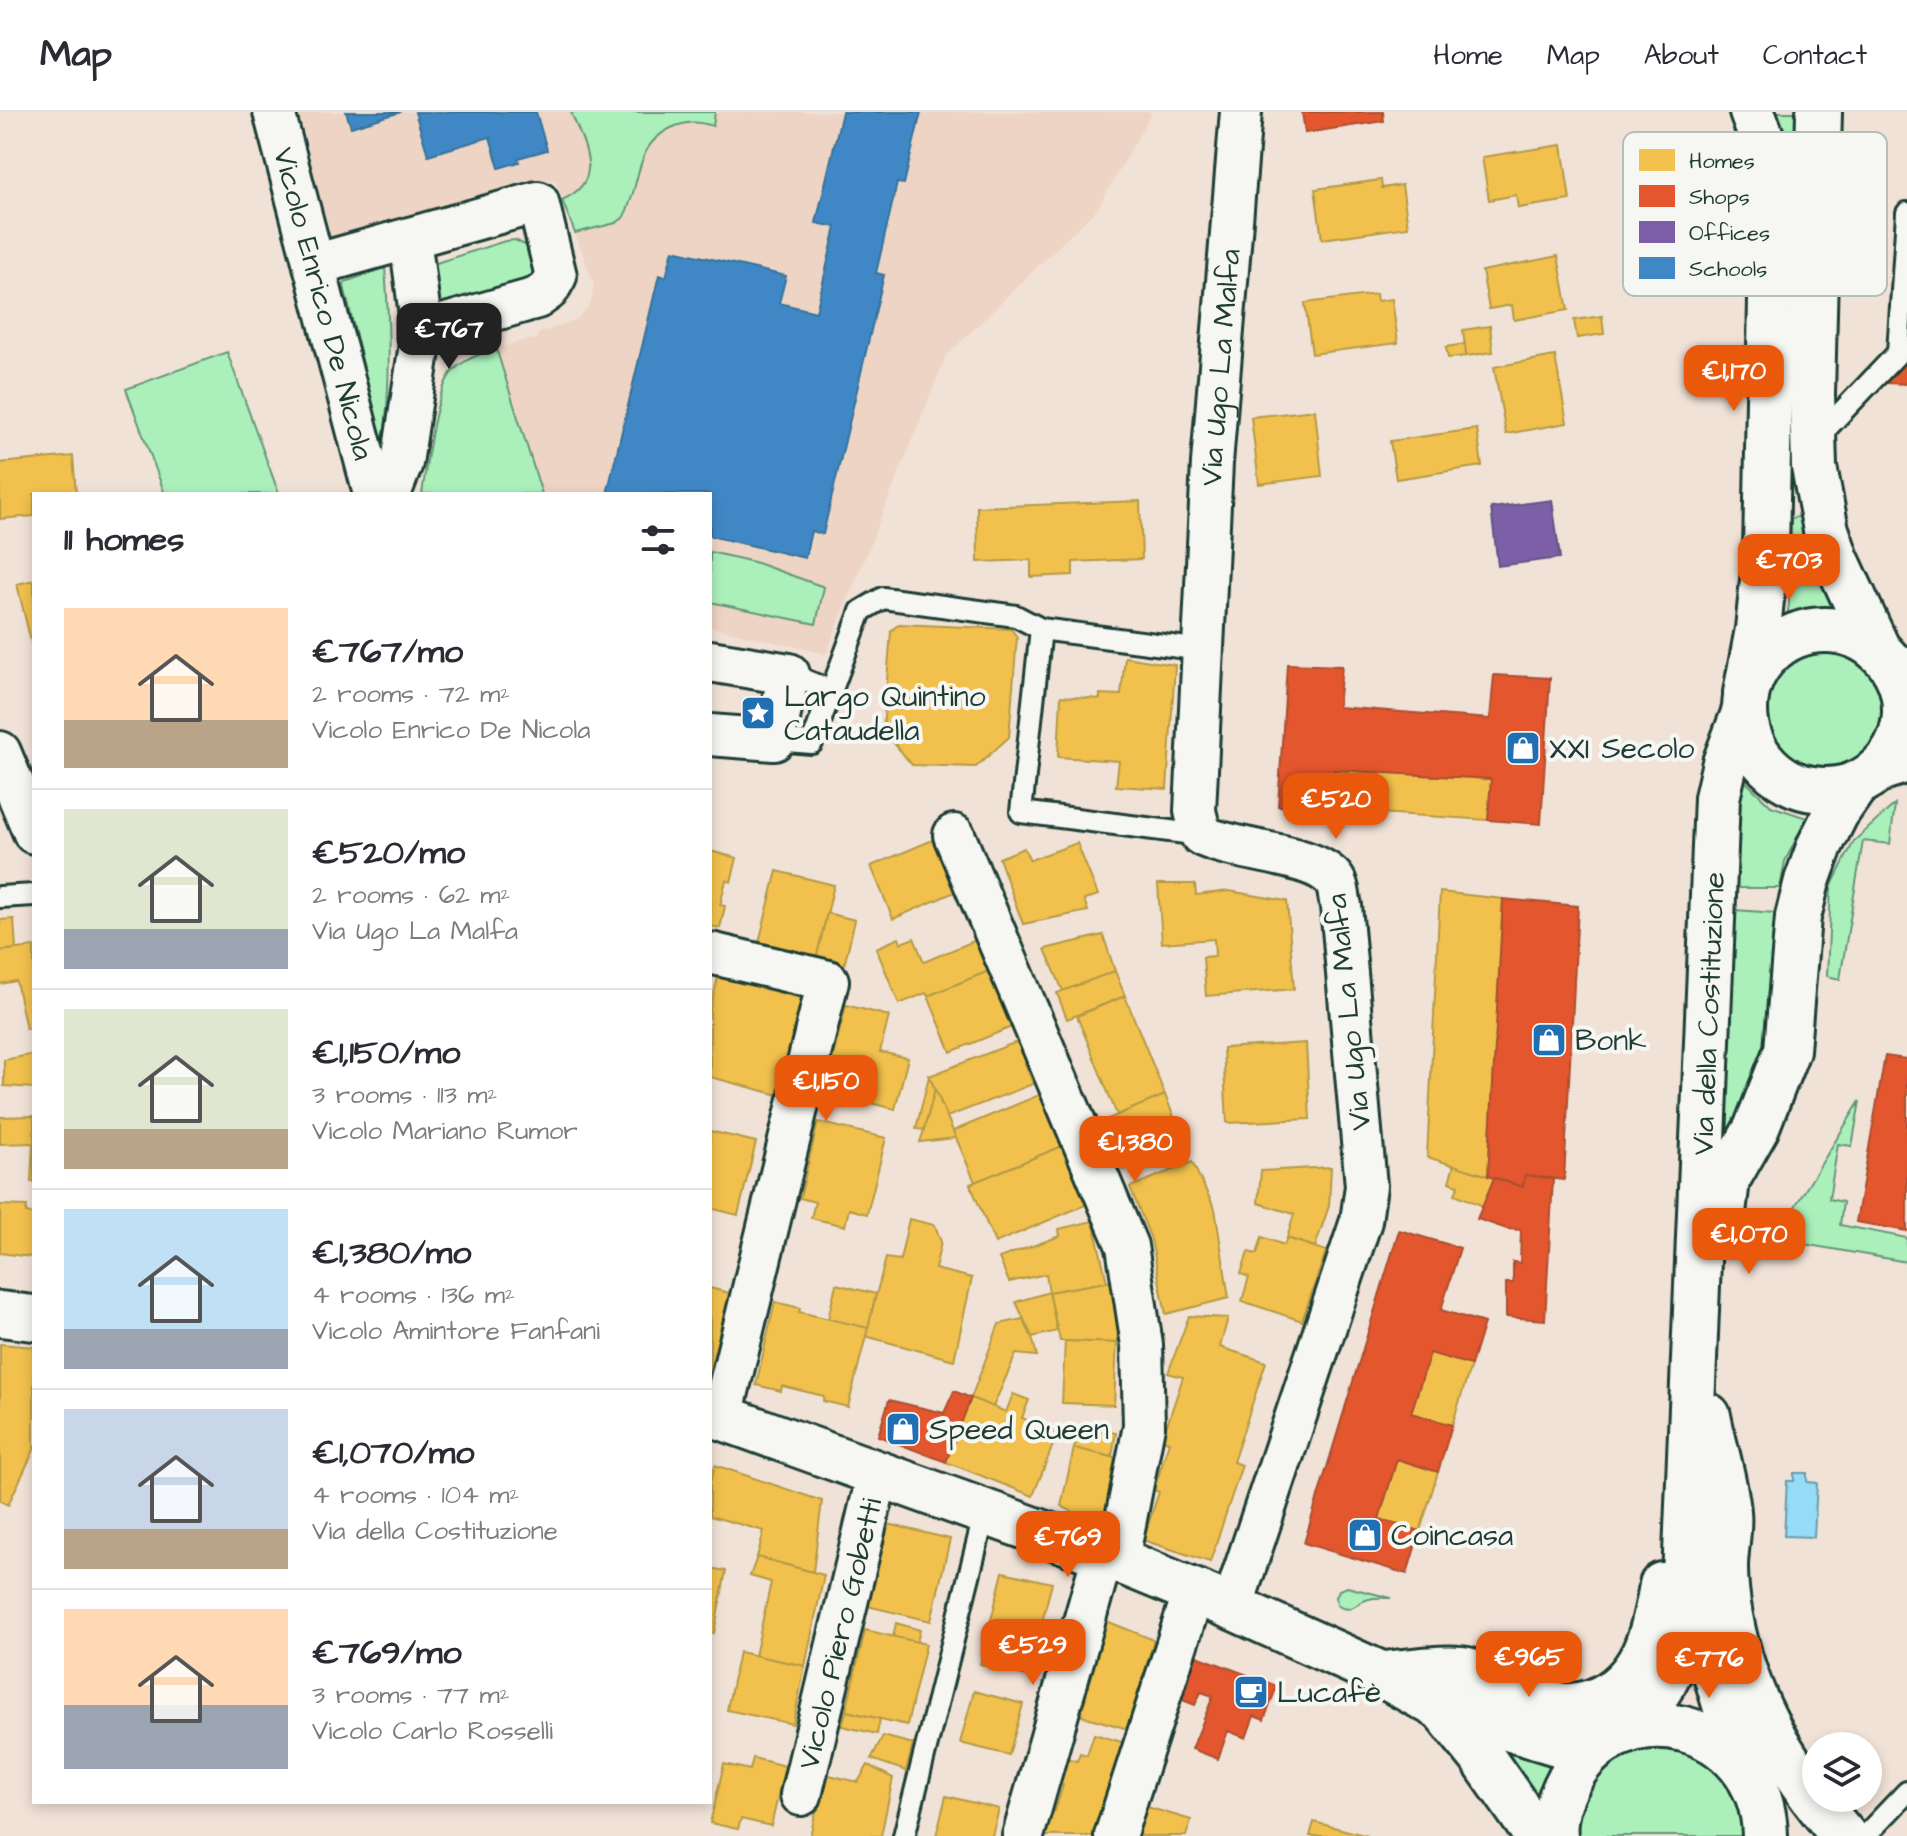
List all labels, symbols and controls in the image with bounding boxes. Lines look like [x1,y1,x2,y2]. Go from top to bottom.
text: Map [40,29,112,81]
text: Home [1433,36,1503,75]
text: Map [1547,36,1600,75]
text: About [1644,36,1719,75]
text: Contact [1763,36,1867,75]
legend [1623,132,1887,296]
street label: Vicolo Enrico De Nicola [262,143,384,465]
text: Homes [1689,146,1755,177]
text: Shops [1689,182,1750,213]
text: Offices [1689,218,1770,249]
street label: Via Ugo La Malfa [1191,247,1252,487]
text: Schools [1689,254,1767,285]
pin: €767 [402,303,496,371]
text: €767 [415,311,483,347]
pin: €1,170 [1669,345,1799,413]
text: €1,170 [1702,353,1766,389]
text: 11 homes [64,516,184,564]
icon: filters [636,518,680,562]
pin: €703 [1742,534,1836,602]
text: €703 [1756,542,1822,578]
text: €767/mo [312,628,463,676]
icon: home [128,640,224,736]
text: 2 rooms · 72 m² [312,676,510,712]
place label: Largo Quintino Cataudella [784,676,986,752]
place icon: Largo Quintino Cataudella [739,694,777,732]
text: Vicolo Enrico De Nicola [312,712,591,748]
place label: XXI Secolo [1549,728,1695,770]
shop icon: XXI Secolo [1504,729,1542,767]
pin: €520 [1289,773,1383,841]
text: €520 [1301,781,1371,817]
text: €520/mo [312,829,465,877]
icon: home [128,841,224,937]
street label: Via della Costituzione [1682,871,1736,1156]
text: 2 rooms · 62 m² [312,877,510,913]
street label: Via Ugo La Malfa [1316,891,1383,1132]
text: Via Ugo La Malfa [312,913,518,949]
place label: Bonk [1575,1020,1647,1062]
shop icon: Bonk [1530,1021,1568,1059]
text: €1,150/mo [312,1029,460,1077]
icon: home [128,1041,224,1137]
pin: €1,150 [761,1055,891,1123]
text: €1,150 [793,1063,859,1099]
text: 3 rooms · 113 m² [312,1077,497,1113]
text: Vicolo Mariano Rumor [312,1113,578,1149]
pin: €1,380 [1070,1116,1200,1184]
text: €1,380 [1097,1124,1173,1160]
pin: €1,070 [1684,1208,1814,1276]
text: €1,070 [1710,1216,1788,1252]
text: €1,380/mo [312,1229,471,1277]
icon: home [128,1241,224,1337]
text: 4 rooms · 136 m² [312,1277,515,1313]
text: Vicolo Amintore Fanfani [312,1313,600,1349]
place label: Speed Queen [929,1409,1109,1451]
shop icon: Speed Queen [884,1410,922,1448]
text: €1,070/mo [312,1429,474,1477]
icon: home [128,1441,224,1537]
text: 4 rooms · 104 m² [312,1477,519,1513]
street label: Vicolo Piero Gobetti [788,1493,893,1774]
pin: €769 [1021,1511,1115,1579]
text: Via della Costituzione [312,1513,558,1549]
place label: Coincasa [1391,1515,1513,1557]
shop icon: Coincasa [1346,1516,1384,1554]
text: €769 [1034,1519,1102,1555]
pin: €529 [986,1619,1080,1687]
text: €529 [999,1627,1067,1663]
text: €769/mo [312,1629,462,1677]
pin: €965 [1482,1631,1576,1699]
pin: €776 [1662,1632,1756,1700]
text: €965 [1494,1639,1564,1675]
text: €776 [1675,1640,1743,1676]
icon: home [128,1641,224,1737]
place label: Lucafè [1277,1672,1381,1714]
cafe icon: Lucafè [1232,1673,1270,1711]
text: 3 rooms · 77 m² [312,1677,509,1713]
text: Vicolo Carlo Rosselli [312,1713,553,1749]
map controls [1802,1732,1882,1812]
button: layers [1802,1732,1882,1812]

